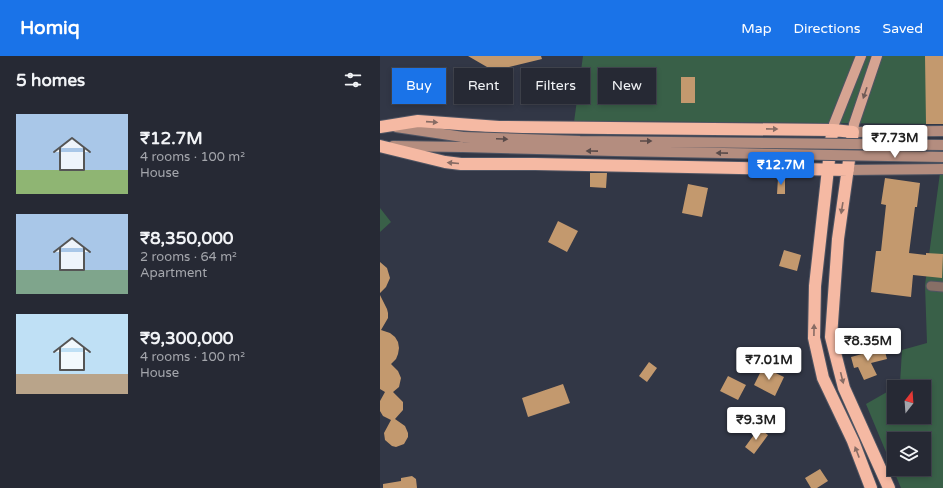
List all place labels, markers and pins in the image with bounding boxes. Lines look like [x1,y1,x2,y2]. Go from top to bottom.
pin: ₹7.73M [862,125,928,159]
pin: ₹12.7M [748,152,814,186]
pin: ₹8.35M [835,328,901,362]
pin: ₹7.01M [736,347,802,381]
pin: ₹9.3M [728,407,784,441]

